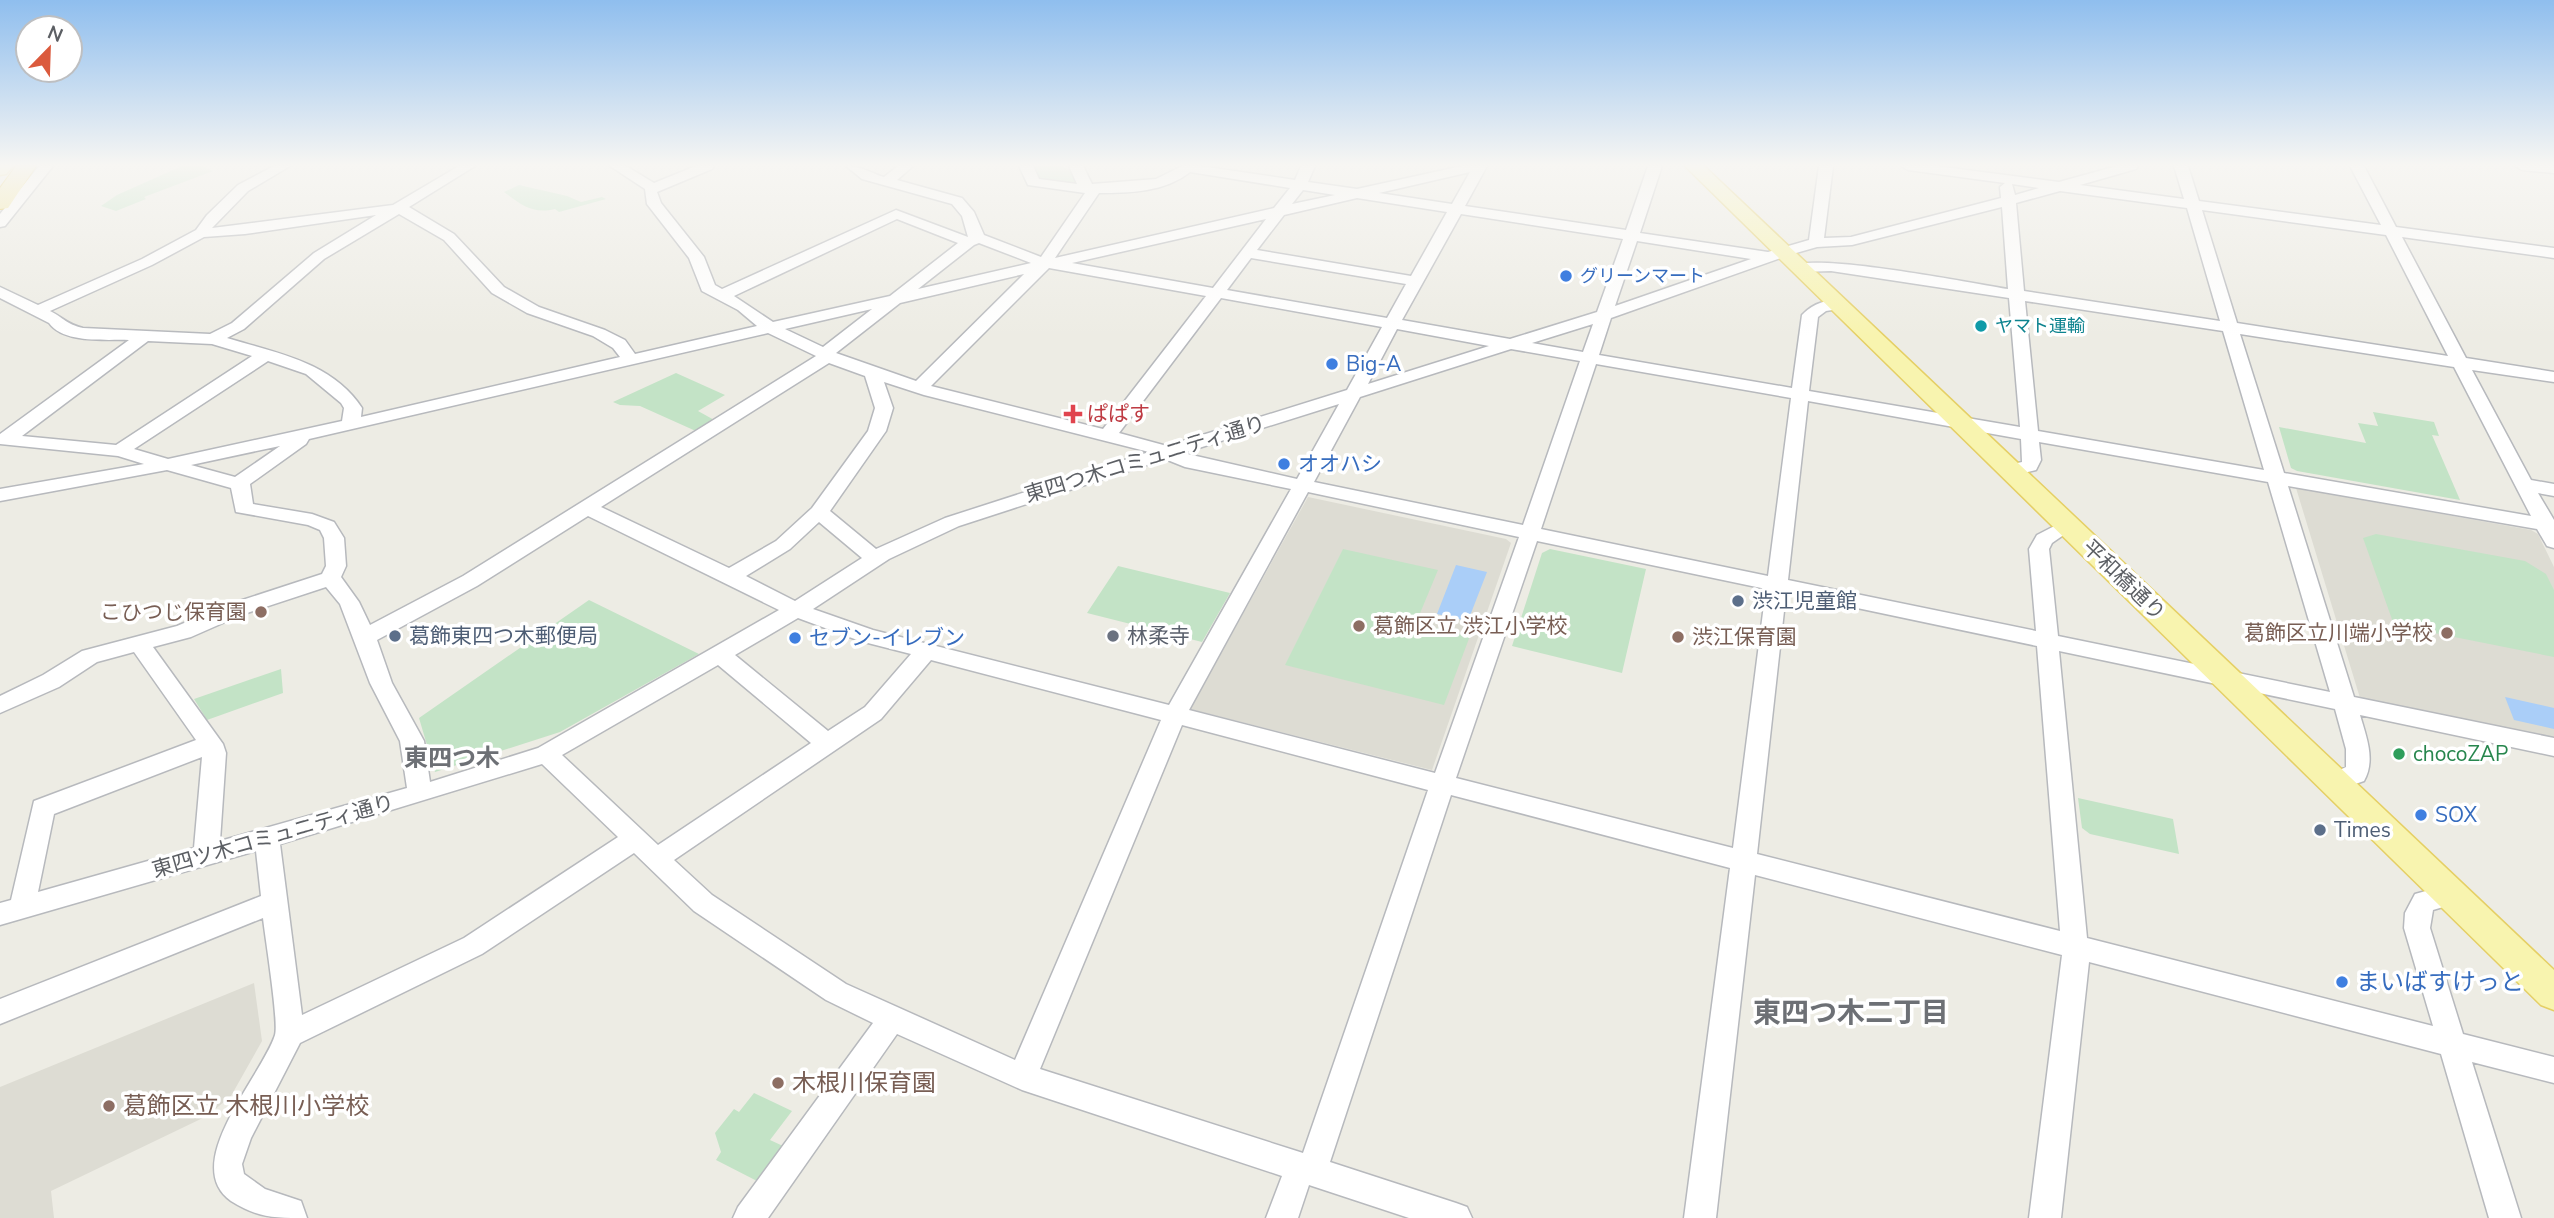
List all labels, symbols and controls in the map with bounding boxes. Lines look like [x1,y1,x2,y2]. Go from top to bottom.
north arrow [14,14,84,84]
text: N [44,20,67,49]
place label: グリーンマート [1580,264,1705,288]
marker: グリーンマート [1558,268,1574,284]
place label: ヤマト運輸 [1995,314,2085,338]
marker: ヤマト運輸 [1973,318,1989,334]
place label: Big-A [1346,350,1401,378]
marker: Big-A [1324,356,1340,372]
place label: ぱぱす [1087,400,1150,428]
marker: ぱぱす [1065,406,1081,422]
street label: 東四つ木コミュニティ通り [1021,409,1269,509]
place label: オオハシ [1298,450,1382,478]
marker: オオハシ [1276,456,1292,472]
street label: 平和橋通り [2077,533,2171,627]
place label: 渋江児童館 [1752,587,1857,615]
marker: 渋江児童館 [1730,593,1746,609]
place label: こひつじ保育園 [100,598,247,626]
marker: こひつじ保育園 [253,604,269,620]
place label: 葛飾区立 渋江小学校 [1373,612,1567,640]
marker: 葛飾区立 渋江小学校 [1351,618,1367,634]
place label: 葛飾区立川端小学校 [2244,619,2433,647]
place label: 葛飾東四つ木郵便局 [409,622,598,650]
place label: 林柔寺 [1127,622,1190,650]
place label: 渋江保育園 [1692,623,1797,651]
place label: セブン-イレブン [809,624,965,652]
marker: 葛飾区立川端小学校 [2439,625,2455,641]
marker: 葛飾東四つ木郵便局 [387,628,403,644]
marker: 林柔寺 [1105,628,1121,644]
marker: 渋江保育園 [1670,629,1686,645]
marker: セブン-イレブン [787,630,803,646]
place label: chocoZAP [2413,740,2508,768]
district label: 東四つ木 [404,742,500,774]
marker: chocoZAP [2391,746,2407,762]
street label: 東四ツ木コミュニティ通り [149,788,397,884]
place label: SOX [2435,801,2477,829]
marker: SOX [2413,807,2429,823]
place label: Times [2334,816,2391,844]
marker: Times [2312,822,2328,838]
place label: まいばすけっと [2356,966,2524,998]
marker: まいばすけっと [2334,974,2350,990]
district label: 東四つ木二丁目 [1753,994,1949,1032]
place label: 木根川保育園 [792,1067,936,1099]
marker: 木根川保育園 [770,1075,786,1091]
place label: 葛飾区立 木根川小学校 [123,1090,369,1122]
marker: 葛飾区立 木根川小学校 [101,1098,117,1114]

